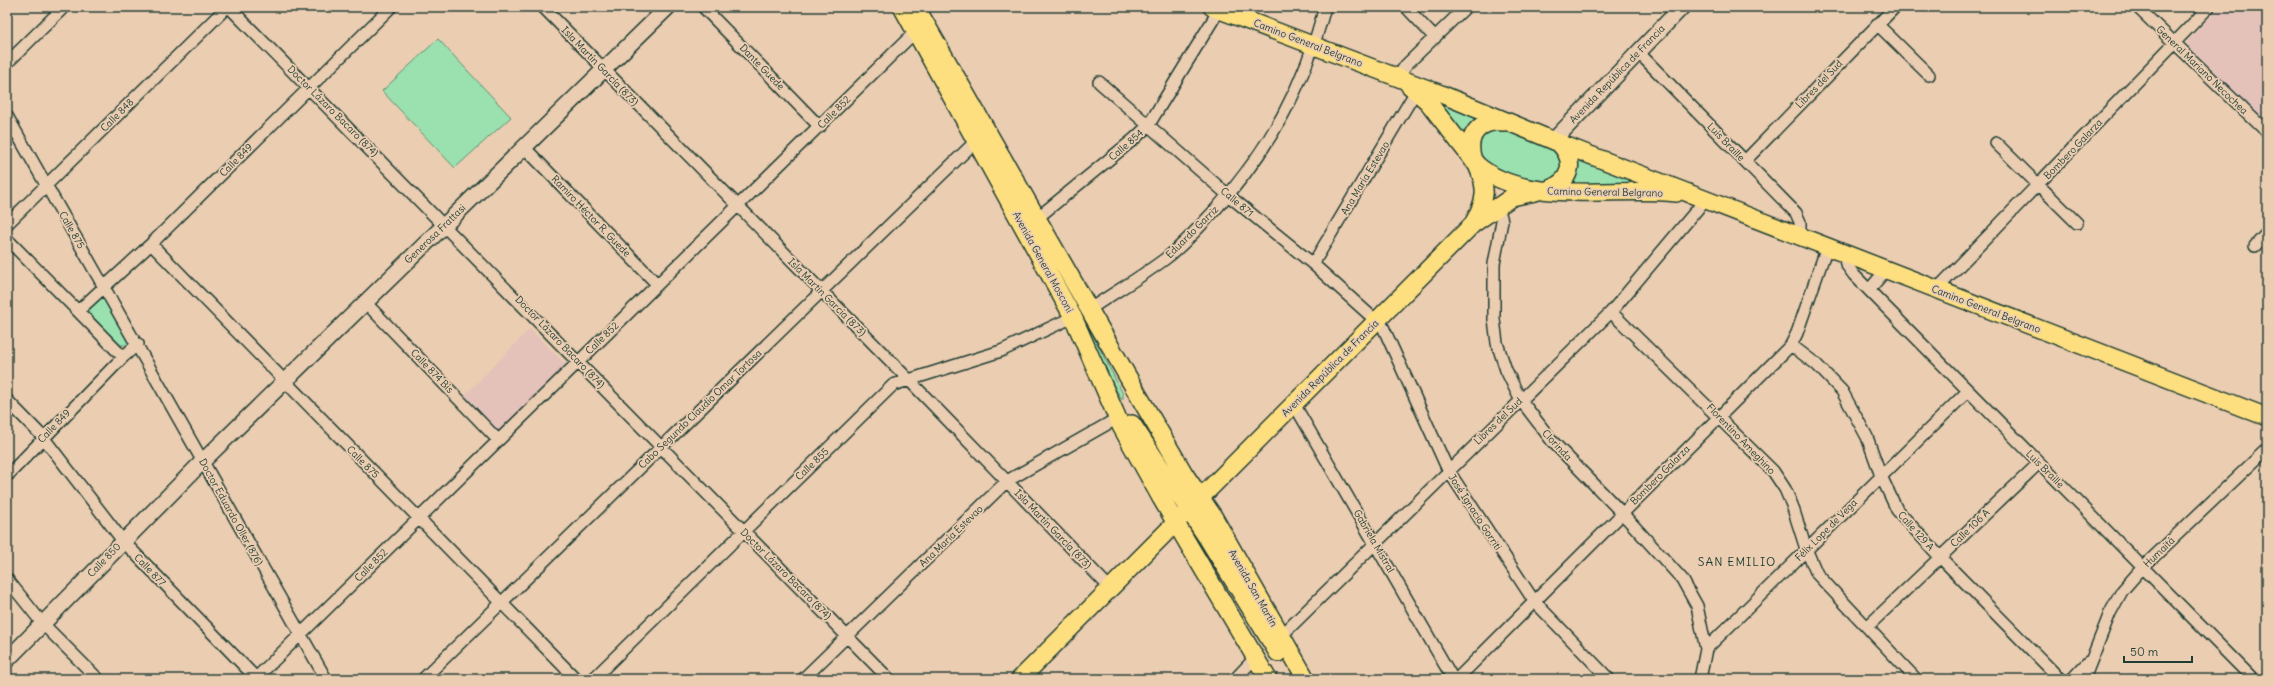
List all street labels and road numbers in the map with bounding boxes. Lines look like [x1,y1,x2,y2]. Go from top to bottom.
street label: Camino General Belgrano [1252,16,1365,70]
street label: Avenida República de Francia [1566,22,1668,126]
street label: General Mariano Necochea [2153,23,2251,117]
street label: Isla Martín García (873) [559,24,641,108]
street label: Dante Guede [737,41,787,93]
street label: Libres del Sud [1793,57,1845,111]
street label: Doctor Lázaro Bacaro (874) [285,63,381,159]
street label: Calle 852 [815,92,854,131]
street label: Calle 848 [98,95,137,134]
street label: Bombero Galarza [2041,116,2105,182]
street label: Luis Braille [1704,120,1748,164]
street label: Calle 854 [1106,126,1146,164]
street label: Ana María Estevao [1338,138,1392,217]
street label: Calle 849 [217,140,256,179]
street label: Ramiro Héctor R. Guede [549,172,633,260]
street label: Calle 871 [1218,184,1256,220]
street label: Camino General Belgrano [1547,184,1663,200]
street label: Generosa Frattasi [402,201,468,267]
street label: Eduardo Garriz [1163,203,1221,261]
street label: Calle 875 [56,209,88,251]
street label: Avenida General Mosconi [1010,209,1076,315]
street label: Isla Martín García (873) [785,255,869,339]
street label: Camino General Belgrano [1930,282,2043,336]
street label: Doctor Lázaro Bacaro (874) [512,293,608,391]
street label: Avenida República de Francia [1279,316,1382,419]
street label: Calle 852 [583,319,622,357]
street label: Calle 874 Bis [408,346,457,396]
street label: Cabo Segundo Claudio Omar Tortosa [636,346,765,471]
street label: Libres del Sud [1471,395,1525,447]
street label: Florentino Ameghino [1704,401,1778,477]
street label: Calle 849 [35,406,73,446]
street label: Clorinda [1539,427,1575,464]
street label: Bombero Galarza [1627,442,1693,508]
street label: Calle 875 [344,443,382,481]
street label: Calle 855 [792,445,832,483]
street label: Luis Braille [2023,447,2067,491]
street label: Doctor Eduardo Oller (876) [196,456,266,568]
street label: José Ignacio Gorriti [1445,471,1505,553]
street label: Isla Martín García (873) [1012,487,1094,571]
street label: Félix Lope de Vega [1792,496,1860,564]
street label: Ana María Estevao [916,502,986,570]
street label: Calle 106 A [1948,506,1993,550]
street label: Gabriela Mistral [1351,507,1397,575]
street label: Calle 129 A [1895,509,1937,554]
street label: Doctor Lázaro Bacaro (874) [738,526,834,622]
street label: Humaitá [2141,534,2178,570]
street label: Calle 850 [85,540,123,580]
street label: Calle 852 [352,545,391,584]
street label: Avenida San Martín [1226,547,1281,629]
street label: Calle 877 [131,551,169,589]

